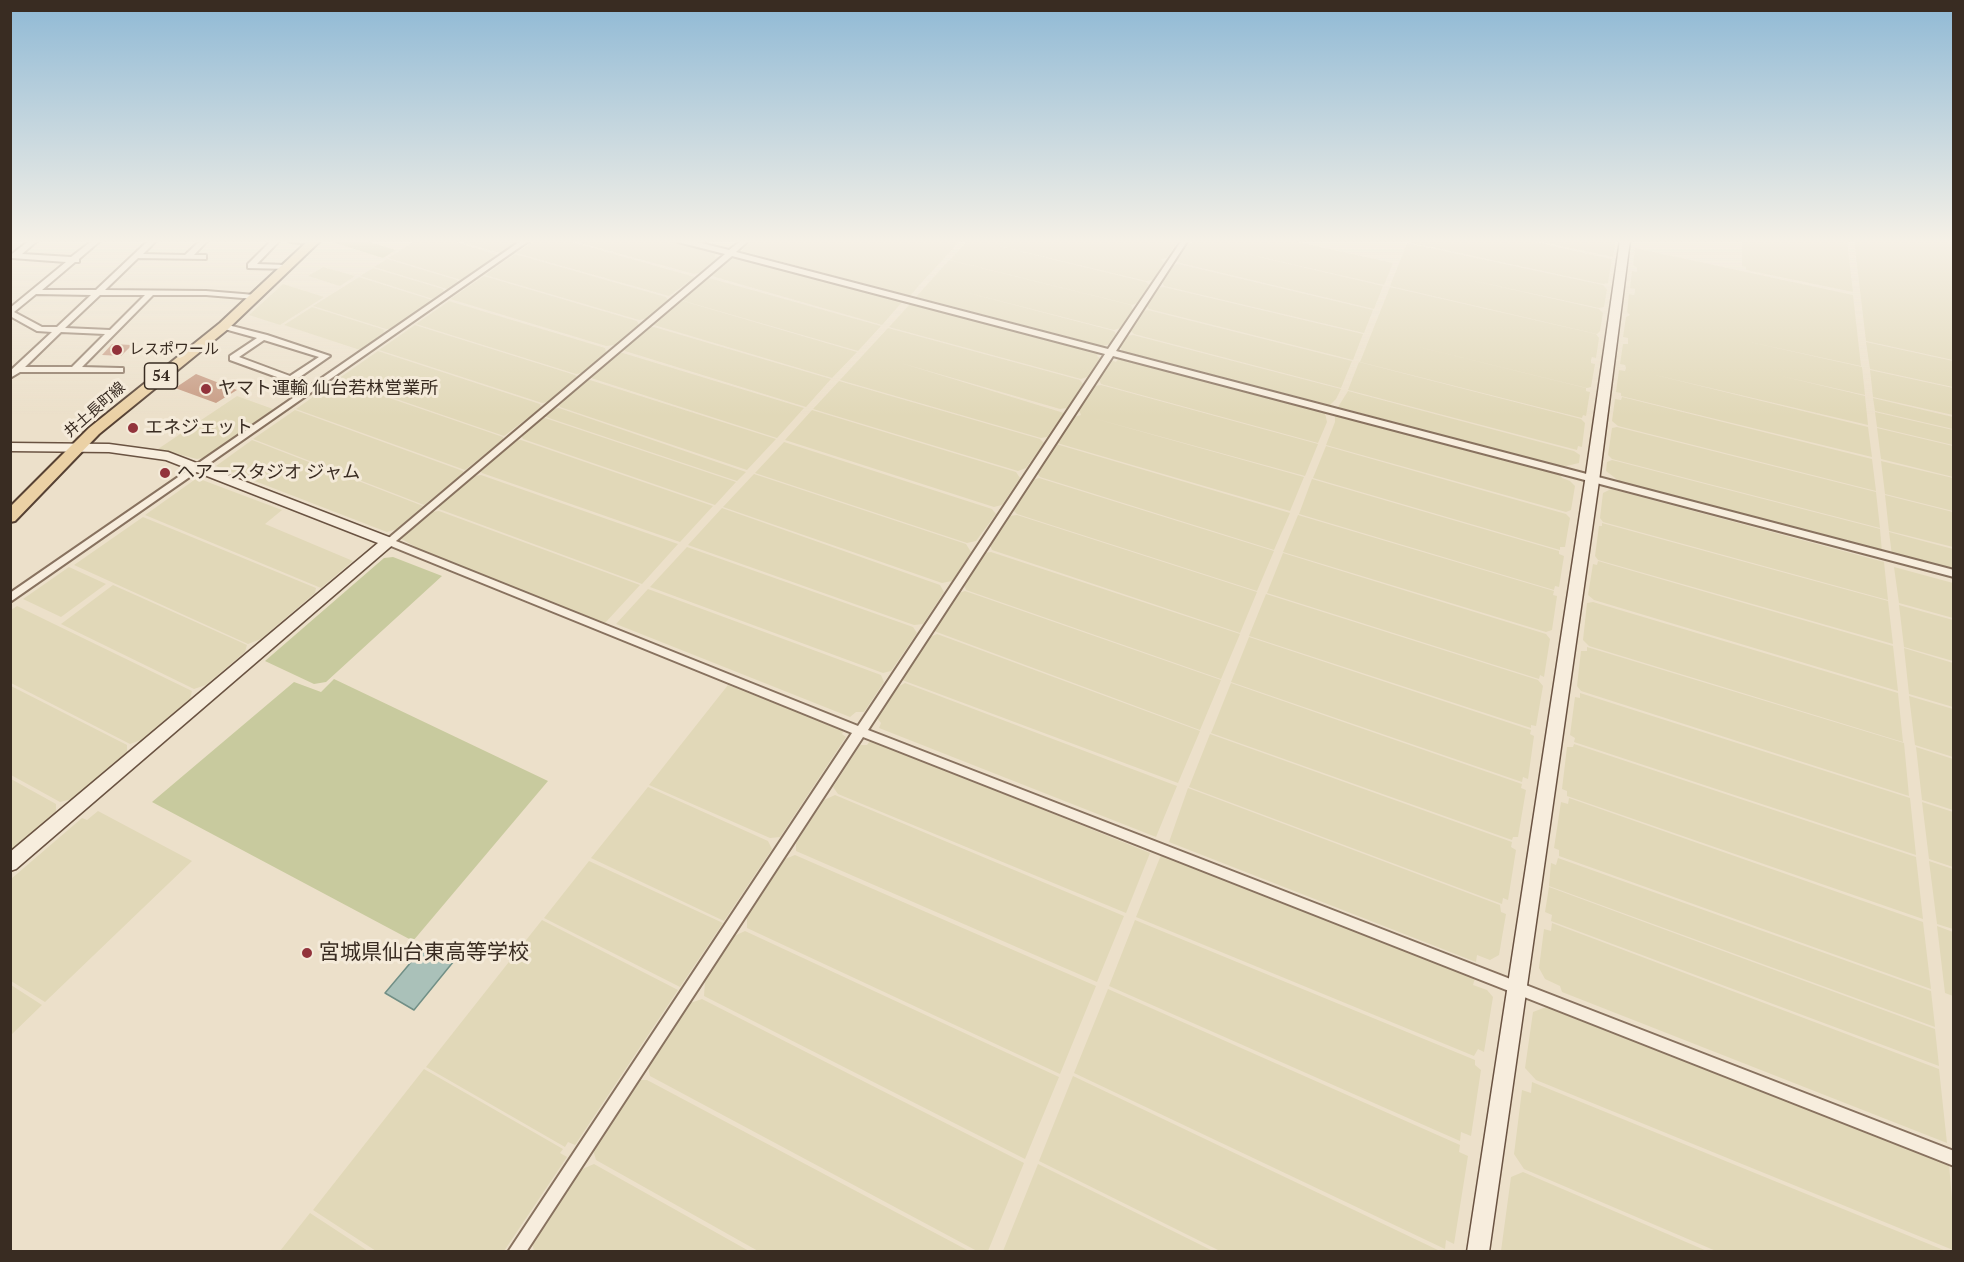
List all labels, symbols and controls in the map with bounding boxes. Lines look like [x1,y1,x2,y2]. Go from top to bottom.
place label: レスポワール [129,341,219,359]
marker: レスポワール [110,343,124,357]
road number: 54 [144,363,178,389]
place label: ヤマト運輸 仙台若林営業所 [218,378,438,400]
street label: 井土長町線 [61,379,129,441]
marker: ヤマト運輸 仙台若林営業所 [199,382,213,396]
place label: エネジェット [145,417,253,439]
marker: エネジェット [126,421,140,435]
place label: ヘアースタジオ ジャム [177,462,360,484]
marker: ヘアースタジオ ジャム [158,466,172,480]
place label: 宮城県仙台東高等学校 [319,940,529,966]
marker: 宮城県仙台東高等学校 [300,946,314,960]

